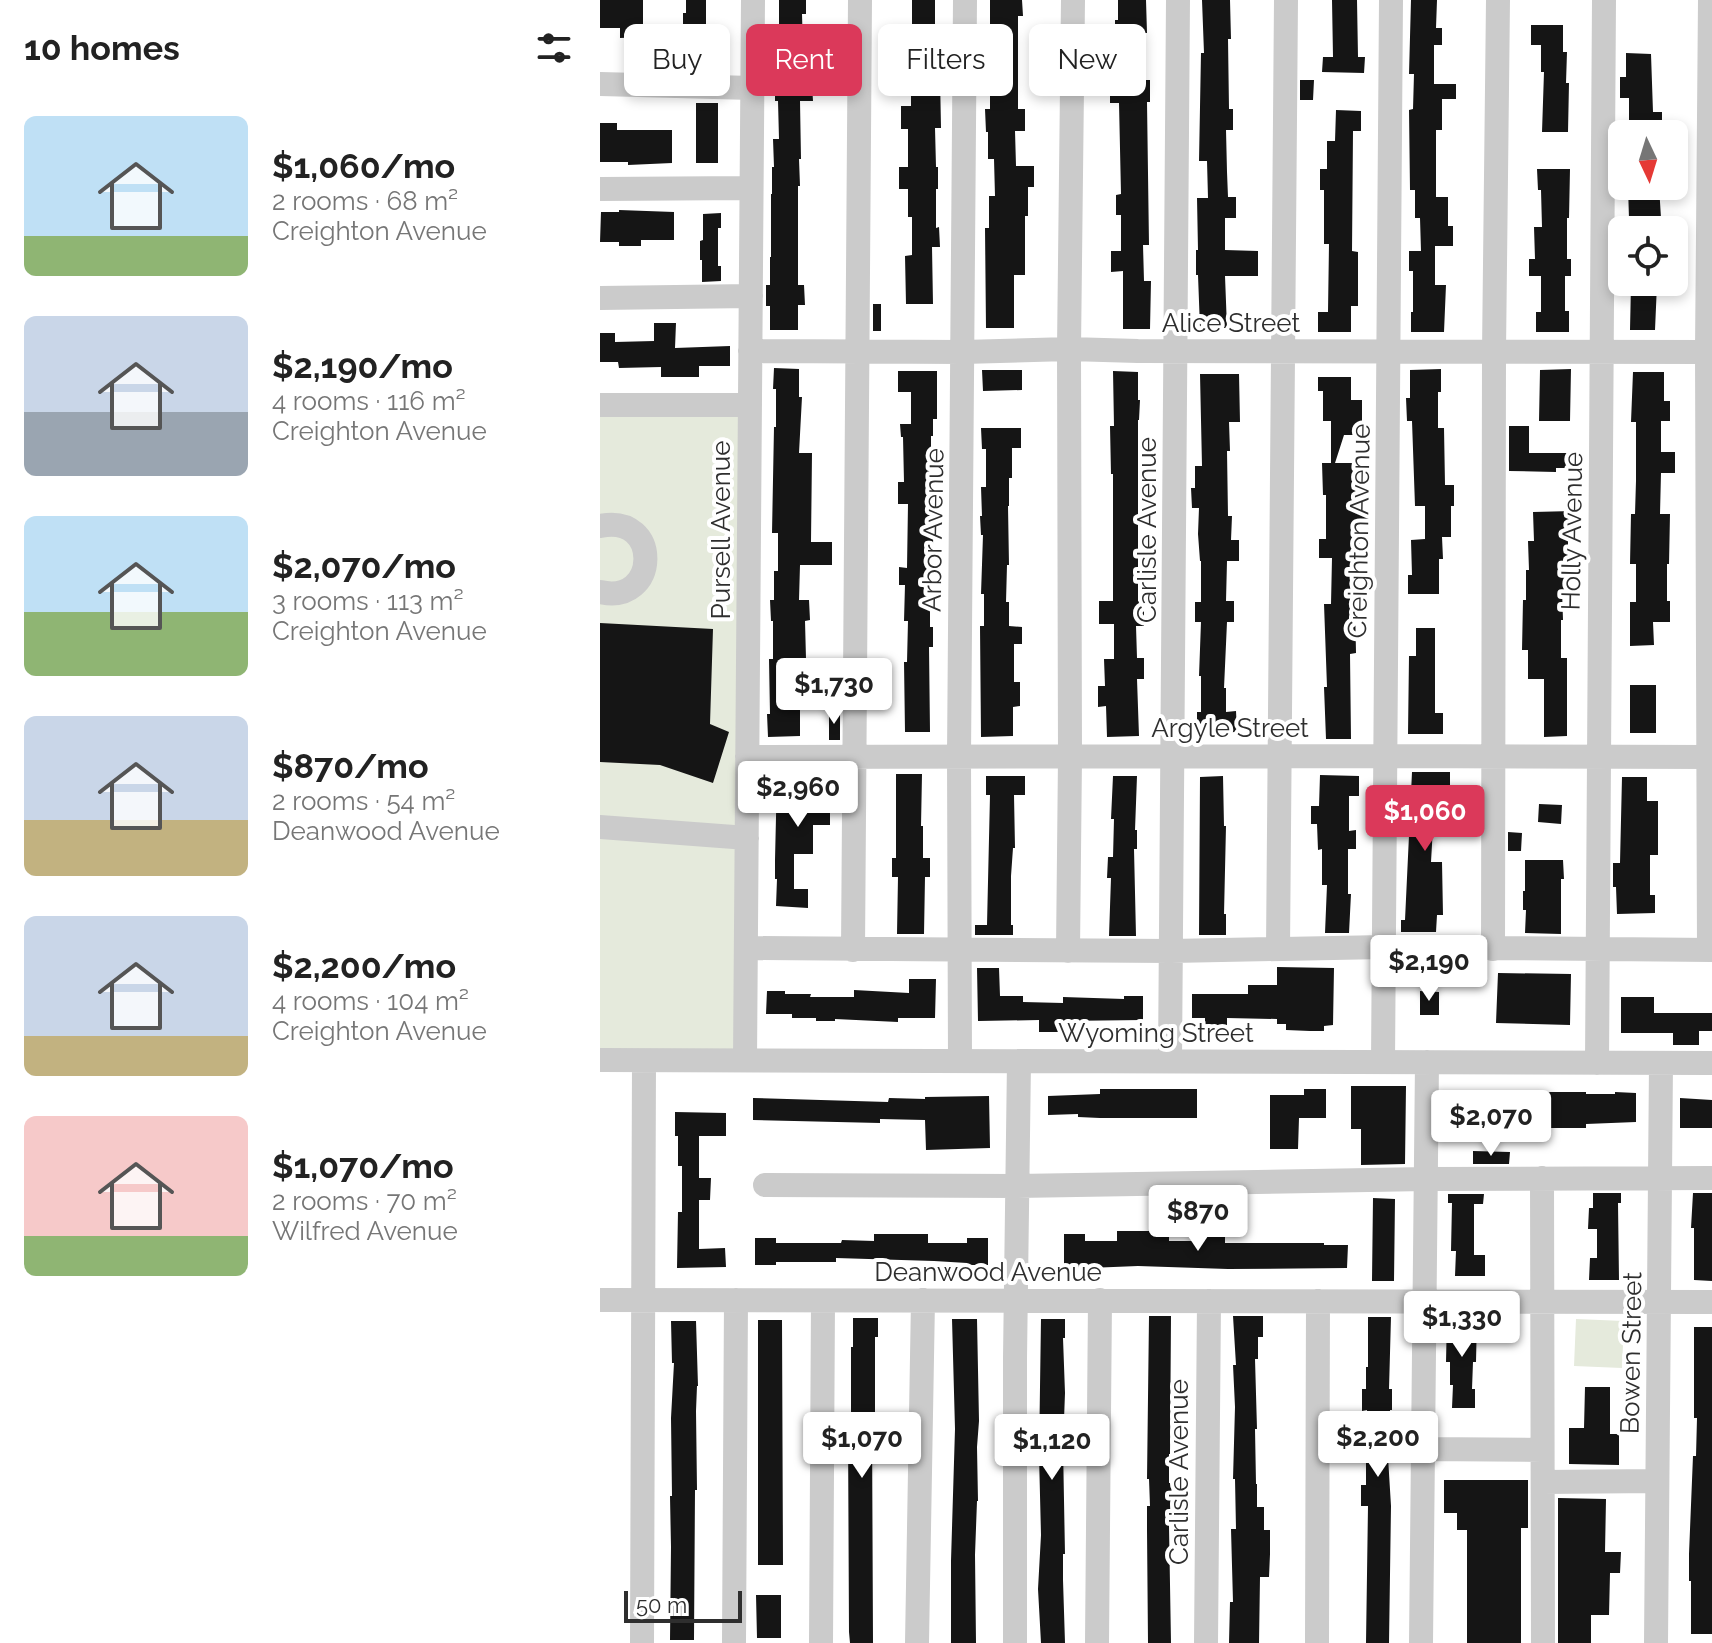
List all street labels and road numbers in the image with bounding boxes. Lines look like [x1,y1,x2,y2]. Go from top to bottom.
street label: Alice Street [1162,308,1301,338]
street label: Creighton Avenue [1342,423,1376,639]
street label: Carlisle Avenue [1132,437,1162,623]
street label: Pursell Avenue [706,441,736,619]
street label: Arbor Avenue [917,448,949,612]
street label: Holly Avenue [1556,451,1588,611]
street label: Argyle Street [1151,713,1309,743]
street label: Wyoming Street [1058,1018,1254,1048]
street label: Deanwood Avenue [874,1257,1102,1287]
street label: Bowen Street [1615,1271,1647,1434]
street label: Carlisle Avenue [1164,1379,1194,1565]

